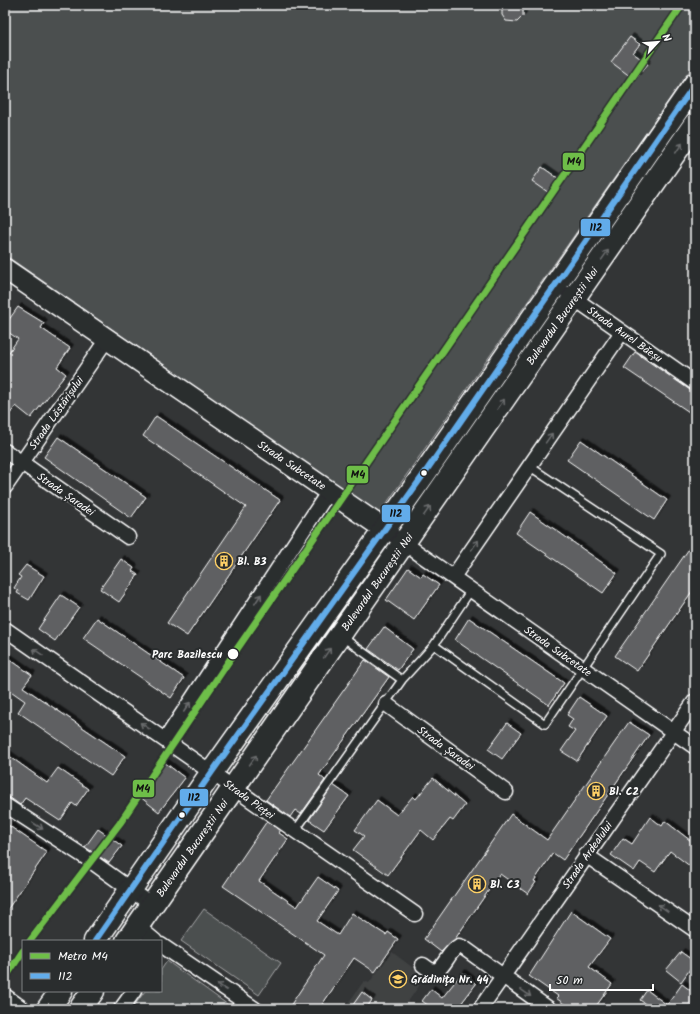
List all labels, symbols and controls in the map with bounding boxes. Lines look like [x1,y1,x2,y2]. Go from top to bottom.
north arrow [638,22,678,62]
text: N [656,31,676,45]
one-way arrow [675,143,683,154]
line badge: M4 [562,152,585,171]
text: M4 [567,153,581,171]
line badge: 112 [580,218,611,237]
text: 112 [589,219,603,237]
one-way arrow [601,250,609,261]
street label: Bulevardul Bucureștii Noi [522,264,604,369]
street label: Strada Aurel Băeșu [583,302,667,368]
street label: Strada Lăstărișului [25,373,89,454]
one-way arrow [497,399,505,410]
one-way arrow [545,432,553,443]
street label: Strada Subcetate [254,436,329,495]
line badge: M4 [346,465,369,484]
text: M4 [351,466,365,484]
street label: Strada Șaradei [33,468,98,522]
unlabelled marker [419,468,429,478]
line badge: 112 [381,504,411,523]
text: 112 [389,505,403,523]
one-way arrow [423,506,431,517]
street label: Bulevardul Bucureștii Noi [337,530,419,635]
one-way arrow [471,539,479,550]
building icon: Bl. B3 [214,551,234,571]
place label: Bl. B3 [237,553,267,571]
one-way arrow [254,593,262,604]
street label: Strada Subcetate [520,622,595,682]
place label: Parc Bazilescu [152,646,223,664]
marker: Parc Bazilescu [226,647,240,661]
one-way arrow [323,647,331,658]
one-way arrow [33,648,44,656]
one-way arrow [183,701,191,713]
one-way arrow [140,722,151,730]
street label: Strada Șaradei [413,722,478,776]
one-way arrow [249,754,257,765]
street label: Strada Pieței [219,775,278,825]
line badge: M4 [132,779,155,798]
text: M4 [136,780,150,798]
building icon: Bl. C2 [586,781,606,801]
place label: Bl. C2 [609,783,639,801]
line badge: 112 [179,788,209,807]
text: 112 [187,789,201,807]
street label: Bulevardul Bucureștii Noi [152,796,234,901]
unlabelled marker [177,810,187,820]
street label: Strada Ardealului [558,818,618,893]
one-way arrow [32,822,43,830]
building icon: Bl. C3 [467,874,487,894]
place label: Bl. C3 [490,876,519,894]
one-way arrow [658,904,669,912]
legend [22,940,162,992]
text: Metro M4 [58,947,108,966]
scale bar [550,966,653,992]
text: 112 [58,967,73,986]
school or university icon: Grădinița Nr. 44 [388,969,408,989]
place label: Grădinița Nr. 44 [411,971,489,989]
text: 50 m [556,971,583,990]
one-way arrow [217,983,228,991]
one-way arrow [520,989,531,997]

